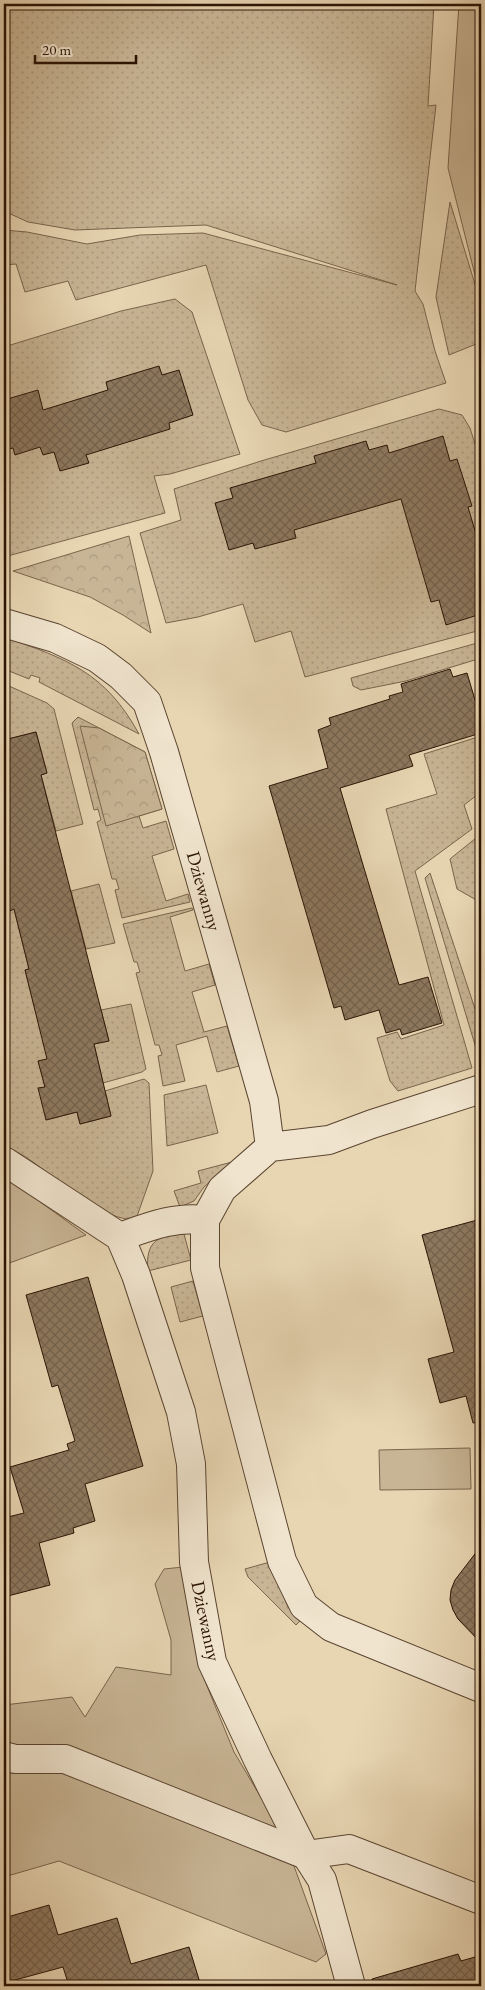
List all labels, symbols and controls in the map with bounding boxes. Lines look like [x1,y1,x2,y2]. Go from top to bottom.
scale bar [35,32,136,64]
text: 20 m [42,40,71,59]
street label: Dziewanny [181,848,227,934]
street label: Dziewanny [185,1579,227,1664]

